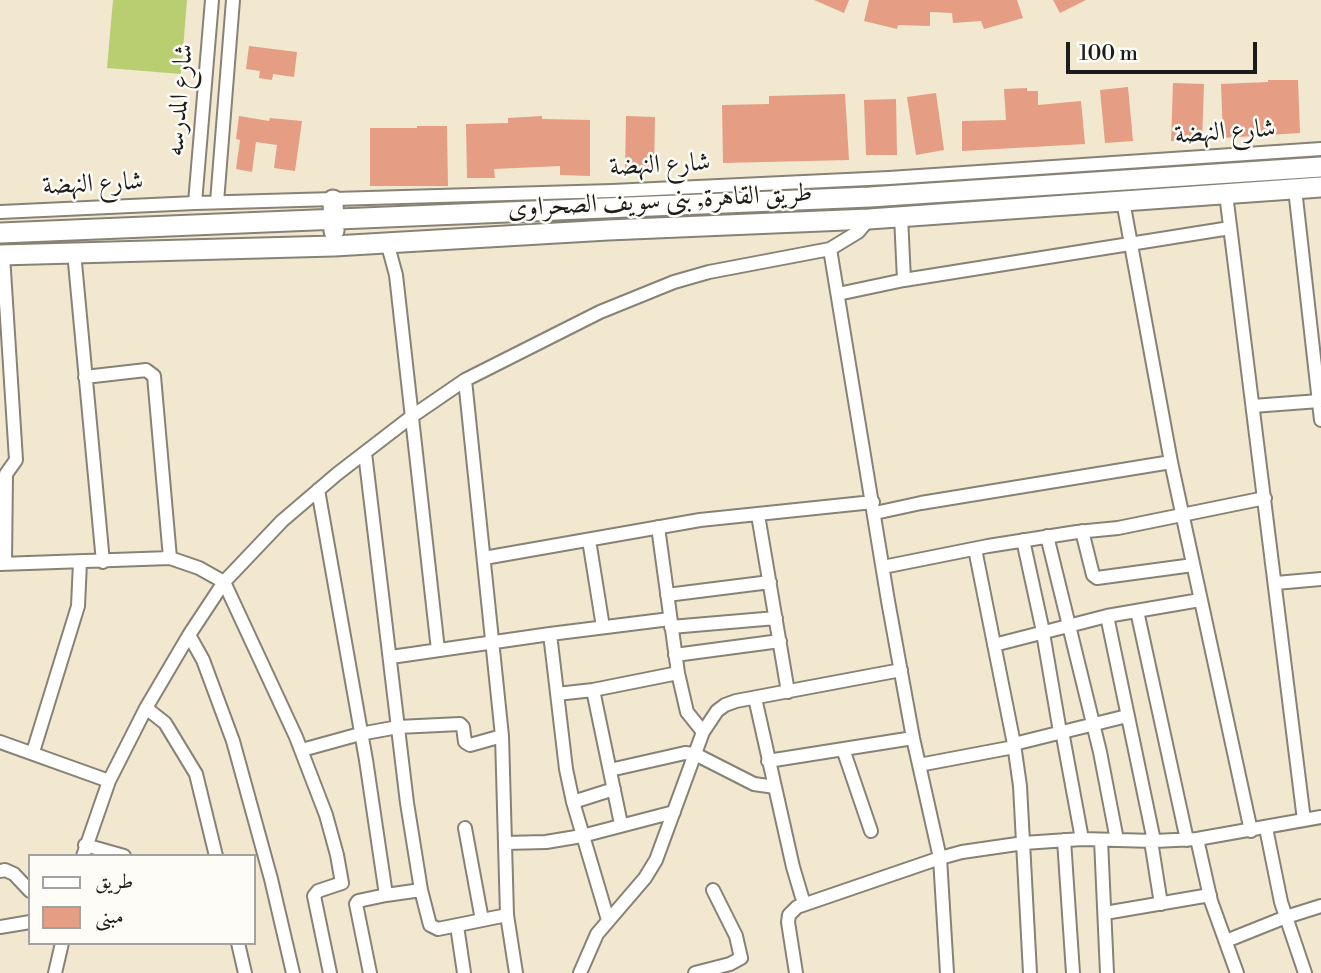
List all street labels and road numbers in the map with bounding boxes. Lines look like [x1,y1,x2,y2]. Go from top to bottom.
street label: شارع المدرسه [161,43,201,157]
street label: شارع النهضة [1173,114,1277,152]
street label: شارع النهضة [609,148,711,184]
street label: شارع النهضة [42,167,144,203]
street label: طريق القاهرة, بنى سويف الصحراوى [507,178,813,226]

